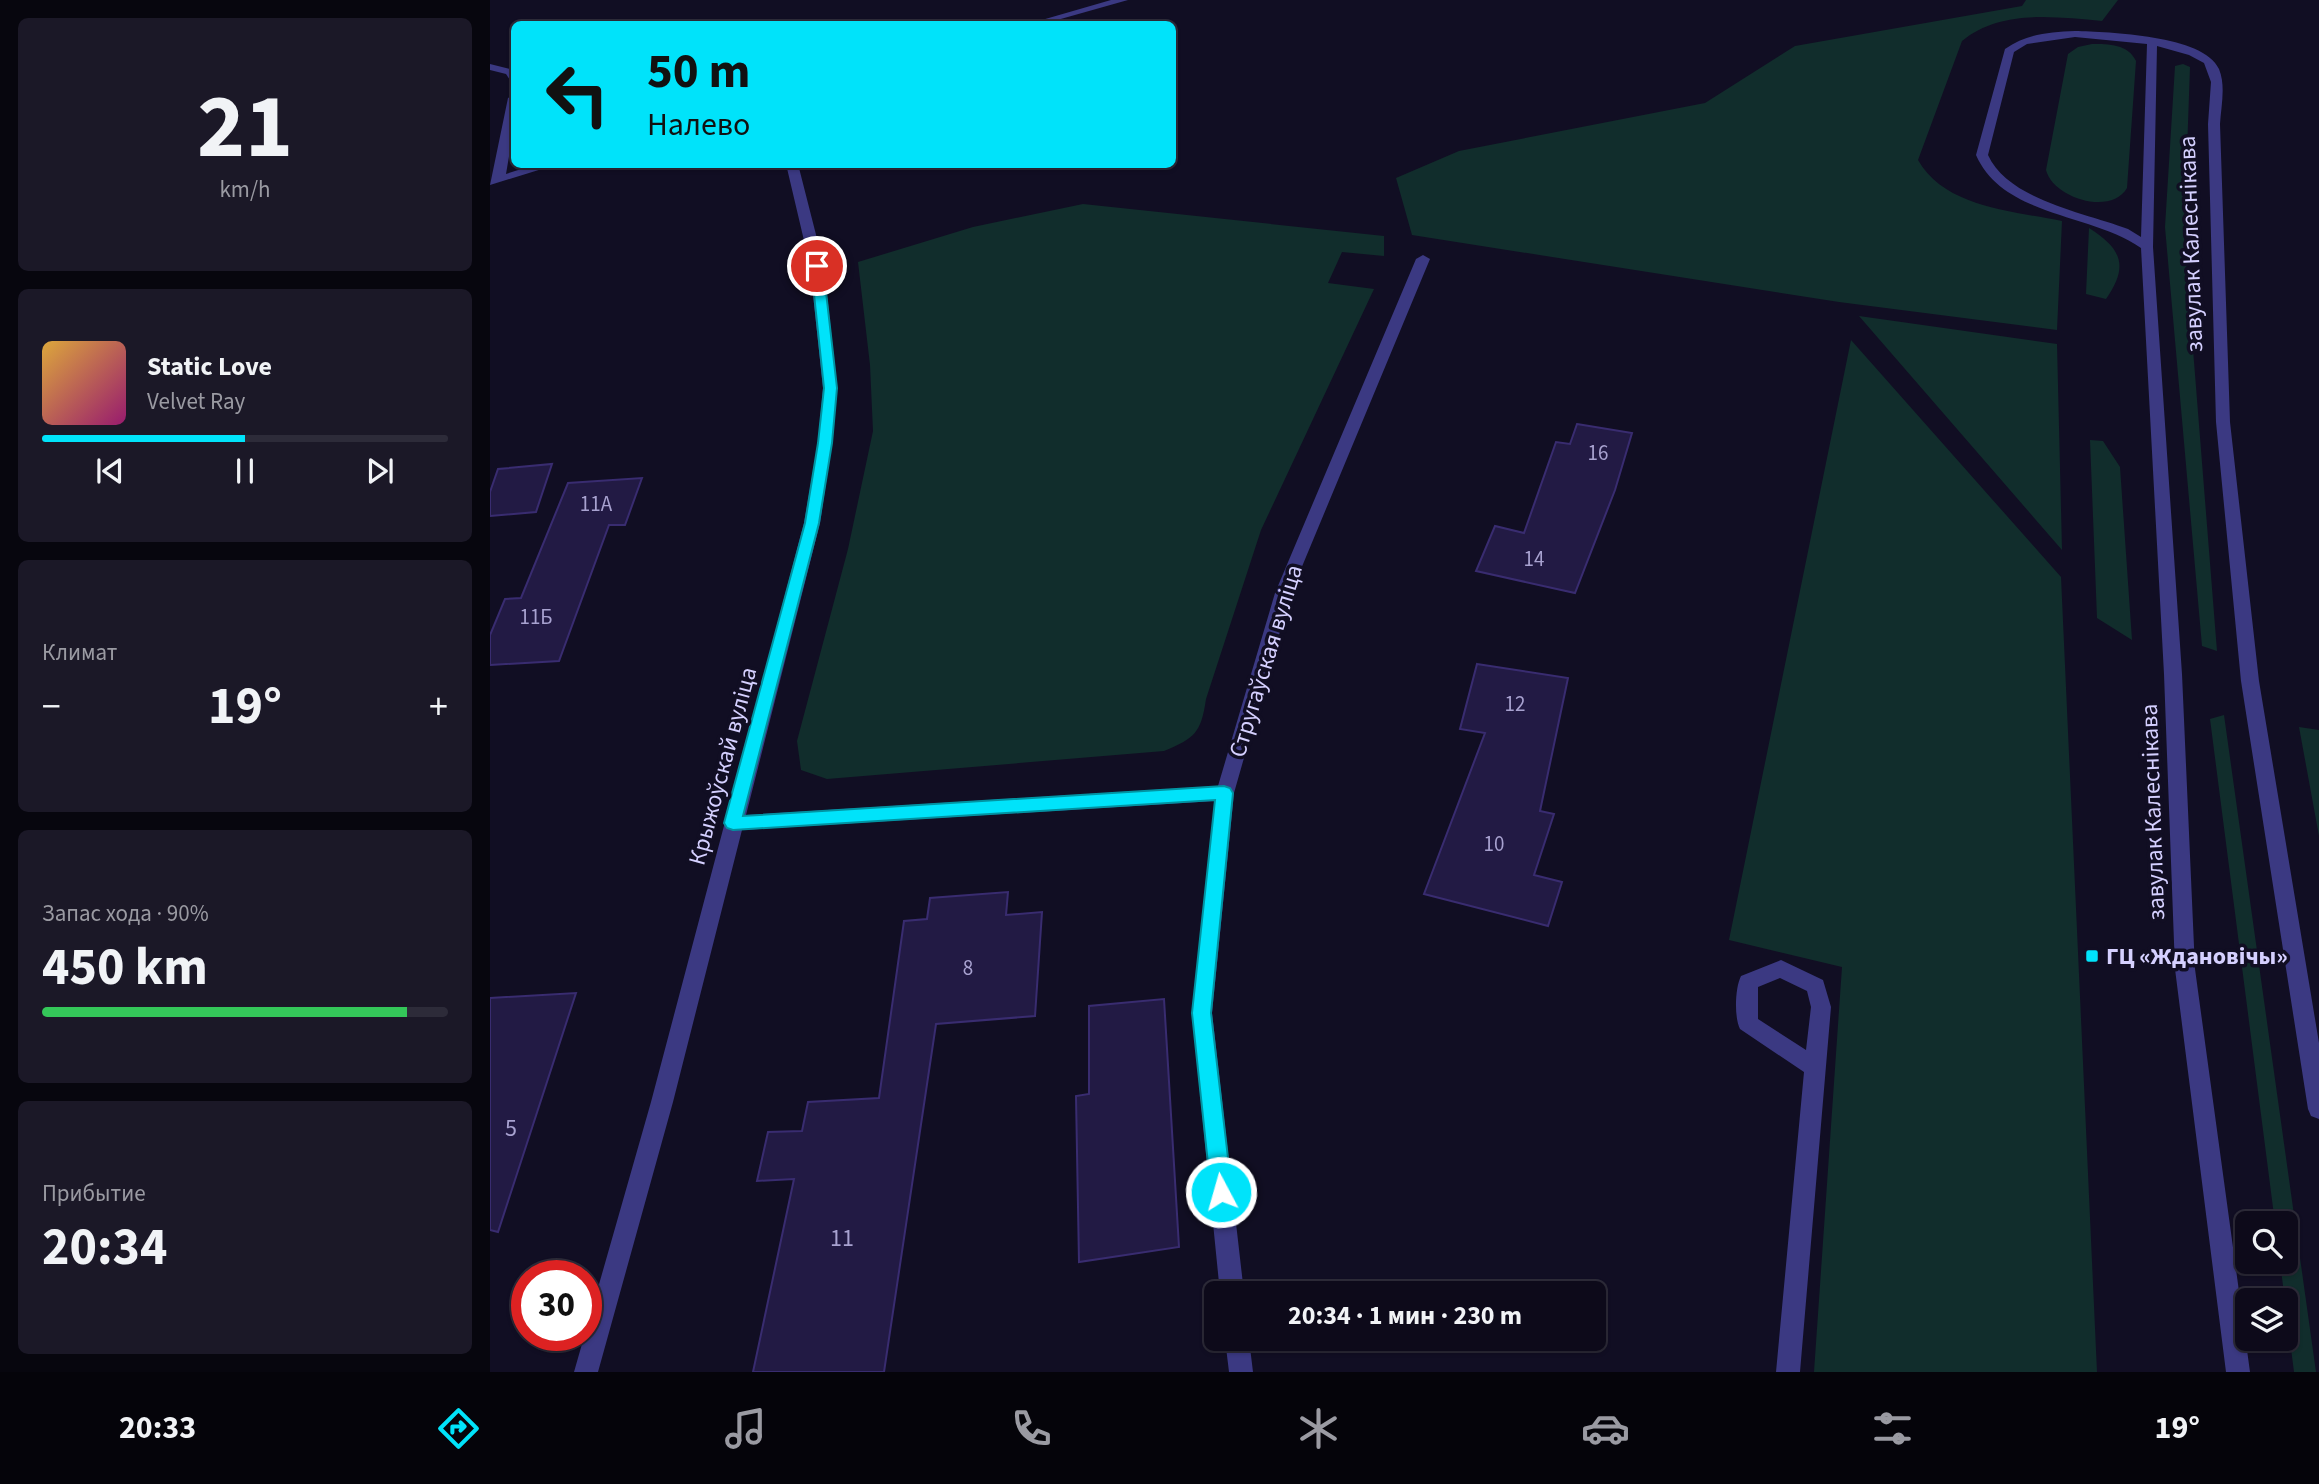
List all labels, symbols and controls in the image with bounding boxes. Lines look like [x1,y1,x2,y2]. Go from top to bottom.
text: 50 m [647,37,751,107]
icon: left [532,49,623,140]
text: 21 [197,63,293,192]
text: Налево [647,102,750,148]
street label: завулак Калеснікава [2170,135,2212,353]
text: km/h [219,173,271,206]
pin [787,236,847,296]
icon: arrive [798,247,836,285]
text: Static Love [147,348,272,385]
text: Velvet Ray [147,385,245,418]
house number: 16 [1588,438,1608,468]
icon: previous [91,452,129,490]
icon: pause [226,452,264,490]
icon: next [361,452,399,490]
house number: 11А [580,489,613,519]
house number: 14 [1524,544,1544,574]
street label: Стругаўская вуліца [1220,560,1312,762]
house number: 11Б [519,602,553,632]
text: Климат [42,636,117,669]
street label: Крыжоўскай вуліца [680,663,766,869]
text: 19° [208,670,282,744]
text: − [42,680,61,734]
text: + [429,680,448,734]
house number: 12 [1505,689,1525,719]
street label: завулак Калеснікава [2132,703,2174,921]
house number: 10 [1484,829,1504,859]
text: Запас хода · 90% [42,897,209,930]
text: 450 km [42,931,208,1005]
place label: ГЦ «Ждановічы» [2106,939,2288,974]
marker: ГЦ «Ждановічы» [2084,948,2100,964]
house number: 8 [963,953,973,983]
house number: 5 [505,1111,517,1146]
position arrow [1184,1155,1258,1229]
text: Прибытие [42,1177,146,1210]
text: 20:34 [42,1211,167,1285]
map controls [2235,1211,2298,1351]
button: search [2235,1211,2298,1274]
house number: 11 [830,1221,854,1256]
speed limit sign: 30 [511,1260,602,1351]
button: layers [2235,1288,2298,1351]
text: 20:34 · 1 мин · 230 m [1288,1297,1522,1334]
icon: directions [434,1404,483,1453]
icon: music [721,1404,770,1453]
icon: phone [1007,1404,1056,1453]
icon: climate [1294,1404,1343,1453]
icon: car [1581,1404,1630,1453]
icon: filters [1868,1404,1917,1453]
text: 20:33 [119,1405,196,1451]
text: 19° [2155,1405,2200,1451]

